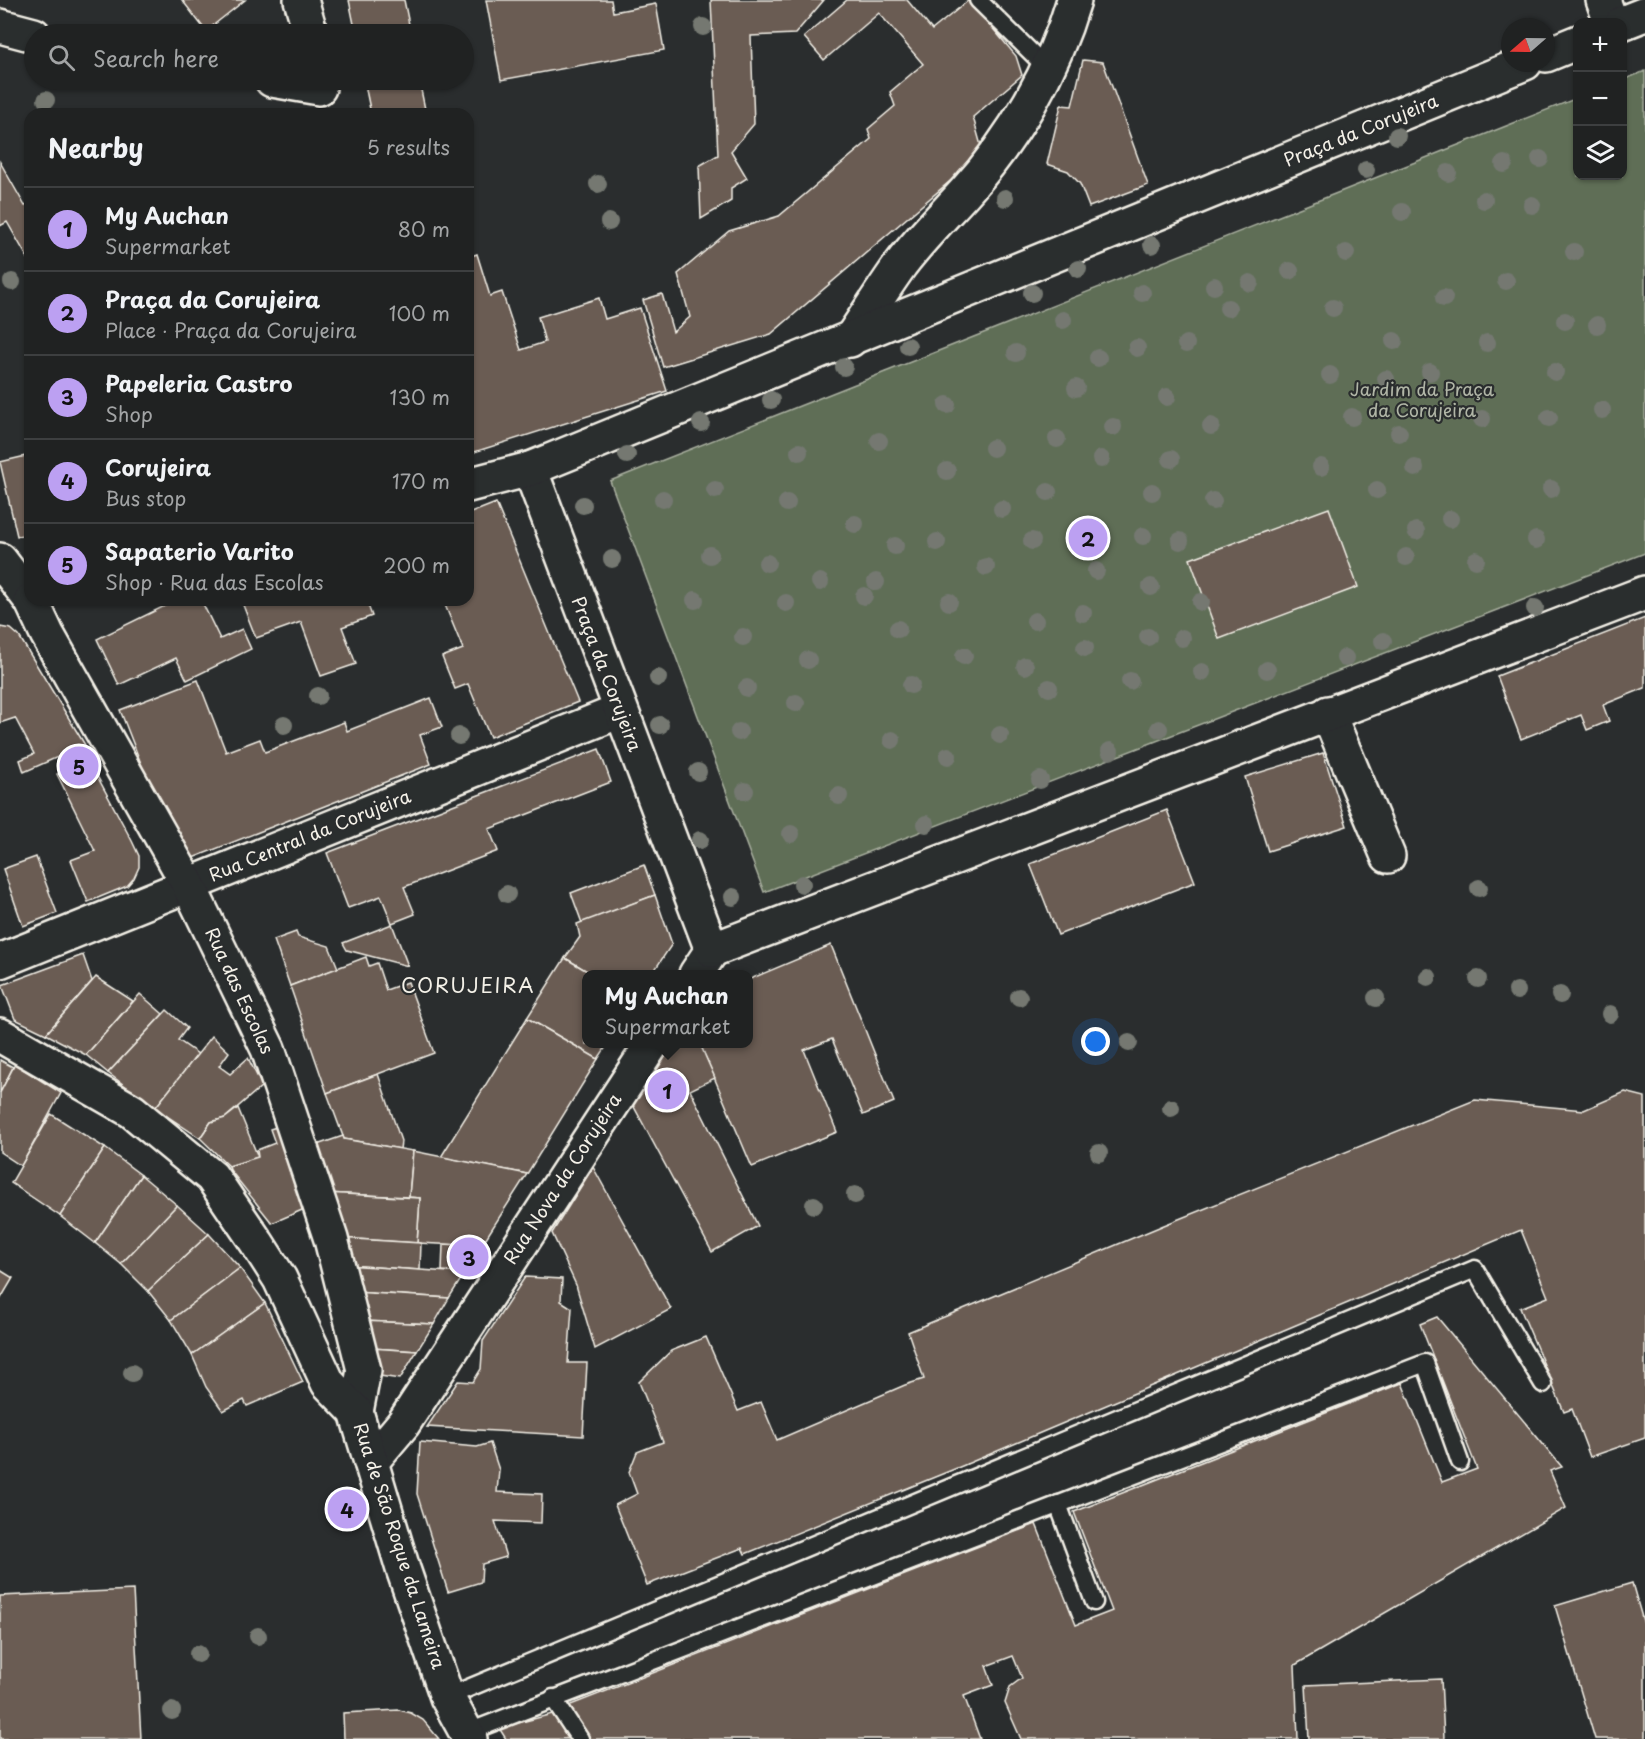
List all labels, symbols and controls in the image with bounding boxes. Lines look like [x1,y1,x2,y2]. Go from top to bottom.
north arrow [1501,18,1555,72]
map controls [1573,18,1627,180]
button: + [1573,18,1627,72]
search box [24,24,474,90]
icon: search [45,41,78,74]
text: Search here [93,41,219,74]
button: − [1573,72,1627,126]
street label: Praça da Corujeira [1279,86,1442,173]
button: layers [1573,126,1627,180]
text: Nearby [48,128,143,167]
text: 5 results [367,132,450,162]
text: My Auchan [105,198,229,231]
text: 1 [63,214,72,244]
text: 80 m [398,214,450,244]
text: Supermarket [105,231,231,261]
text: Praça da Corujeira [105,282,320,315]
text: 2 [60,298,75,328]
text: 100 m [389,298,450,328]
text: Place · Praça da Corujeira [105,315,356,345]
text: Papeleria Castro [105,366,293,399]
park label: Jardim da Praça da Corujeira [1350,375,1495,423]
text: 3 [61,382,74,412]
text: 130 m [390,382,450,412]
text: Shop [105,399,153,429]
text: Corujeira [105,450,211,483]
text: 4 [61,466,74,496]
text: 170 m [392,466,450,496]
text: Bus stop [105,483,186,513]
pin: 2 [1068,516,1108,560]
text: Sapaterio Varito [105,534,294,567]
text: 5 [61,550,74,580]
text: 200 m [383,550,450,580]
text: Shop · Rua das Escolas [105,567,324,597]
street label: Praça da Corujeira [565,592,650,756]
pin: 5 [60,744,98,789]
street label: Rua Central da Corujeira [204,781,415,888]
street label: Rua das Escolas [199,923,281,1058]
district label: CORUJEIRA [401,970,535,1000]
popup [582,970,753,1048]
text: My Auchan [605,978,729,1011]
text: Supermarket [605,1011,730,1041]
your location [1081,1027,1110,1056]
pin: 1 [648,1068,686,1112]
street label: Rua Nova da Corujeira [496,1087,628,1269]
pin: 3 [450,1234,488,1280]
street label: Rua de São Roque da Lameira [348,1419,453,1673]
pin: 4 [328,1486,366,1532]

